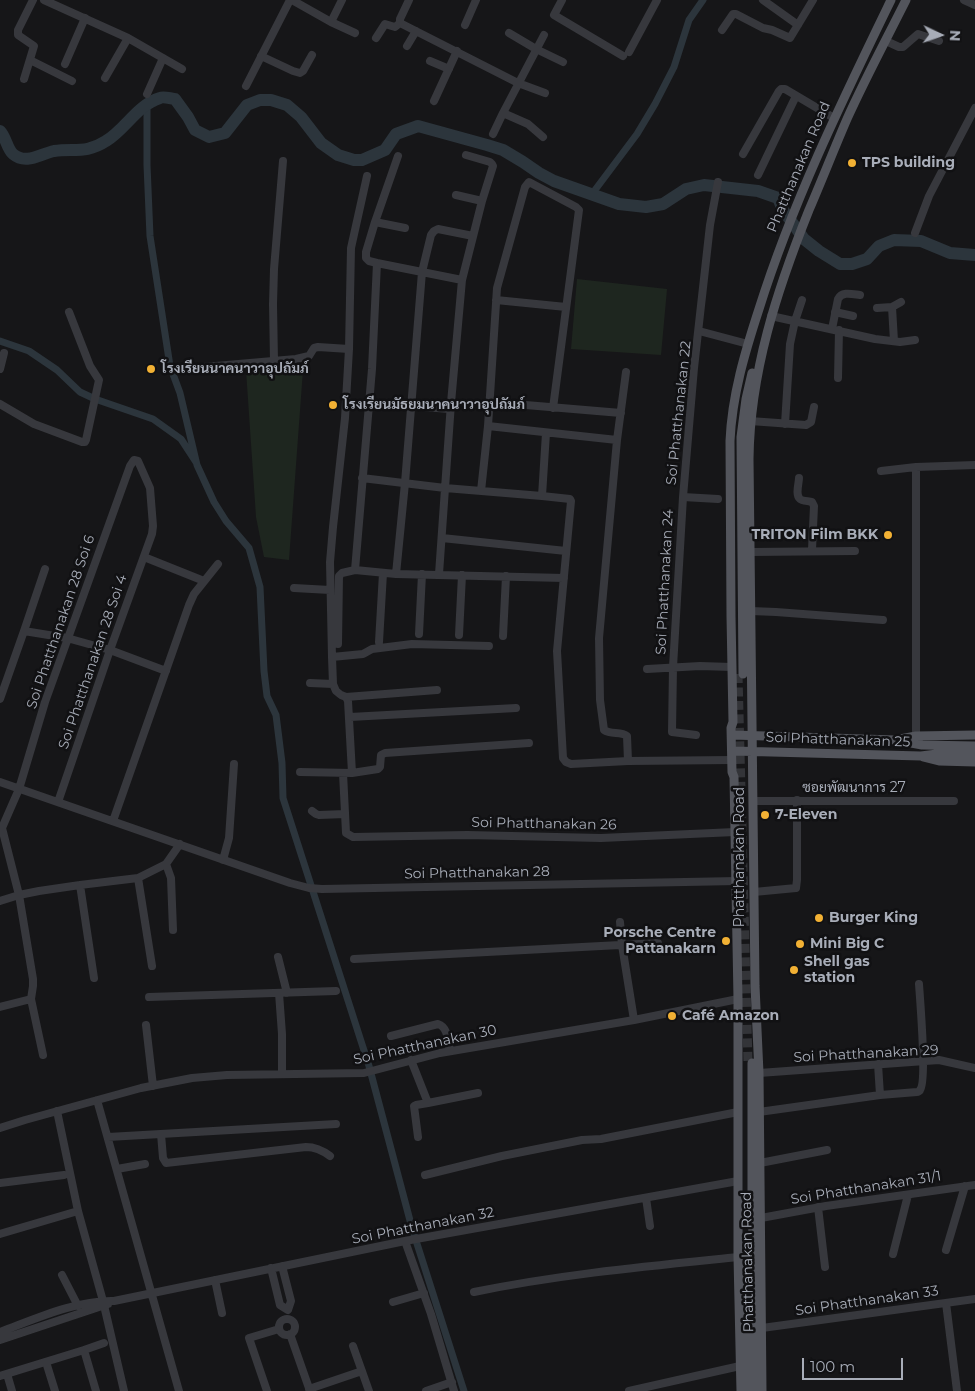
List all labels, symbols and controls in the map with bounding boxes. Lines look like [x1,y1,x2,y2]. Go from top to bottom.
north arrow [915,10,965,60]
text: N [946,30,964,42]
street label: Phatthanakan Road [764,99,834,235]
place label: TPS building [862,155,955,171]
marker: TPS building [846,157,858,169]
street label: Soi Phatthanakan 22 [663,340,695,486]
place label: โรงเรียนนาคนาวาอุปถัมภ์ [161,361,309,377]
marker: โรงเรียนนาคนาวาอุปถัมภ์ [145,363,157,375]
place label: โรงเรียนมัธยมนาคนาวาอุปถัมภ์ [343,397,525,413]
marker: โรงเรียนมัธยมนาคนาวาอุปถัมภ์ [327,399,339,411]
street label: Soi Phatthanakan 24 [653,509,677,655]
place label: TRITON Film BKK [751,527,878,543]
marker: TRITON Film BKK [882,529,894,541]
street label: Soi Phatthanakan 28 Soi 6 [23,533,99,711]
street label: Soi Phatthanakan 28 Soi 4 [55,573,131,751]
street label: Soi Phatthanakan 25 [765,729,911,751]
street label: ซอยพัฒนาการ 27 [802,780,906,796]
street label: Phatthanakan Road [732,787,748,927]
place label: 7-Eleven [775,807,837,823]
marker: 7-Eleven [759,809,771,821]
street label: Soi Phatthanakan 26 [471,814,617,834]
street label: Soi Phatthanakan 28 [404,863,550,883]
place label: Burger King [829,910,918,926]
marker: Burger King [813,912,825,924]
place label: Porsche Centre Pattanakarn [603,925,716,958]
marker: Porsche Centre Pattanakarn [720,935,732,947]
place label: Mini Big C [810,936,884,952]
marker: Mini Big C [794,938,806,950]
place label: Shell gas station [804,954,870,986]
marker: Shell gas station [788,964,800,976]
place label: Café Amazon [682,1008,779,1024]
marker: Café Amazon [666,1010,678,1022]
street label: Soi Phatthanakan 30 [352,1022,498,1068]
street label: Soi Phatthanakan 29 [793,1042,939,1066]
street label: Soi Phatthanakan 31/1 [790,1168,942,1208]
street label: Phatthanakan Road [738,1192,758,1332]
street label: Soi Phatthanakan 32 [350,1204,496,1248]
street label: Soi Phatthanakan 33 [794,1283,940,1319]
scale bar [805,1348,906,1380]
text: 100 m [810,1357,855,1376]

